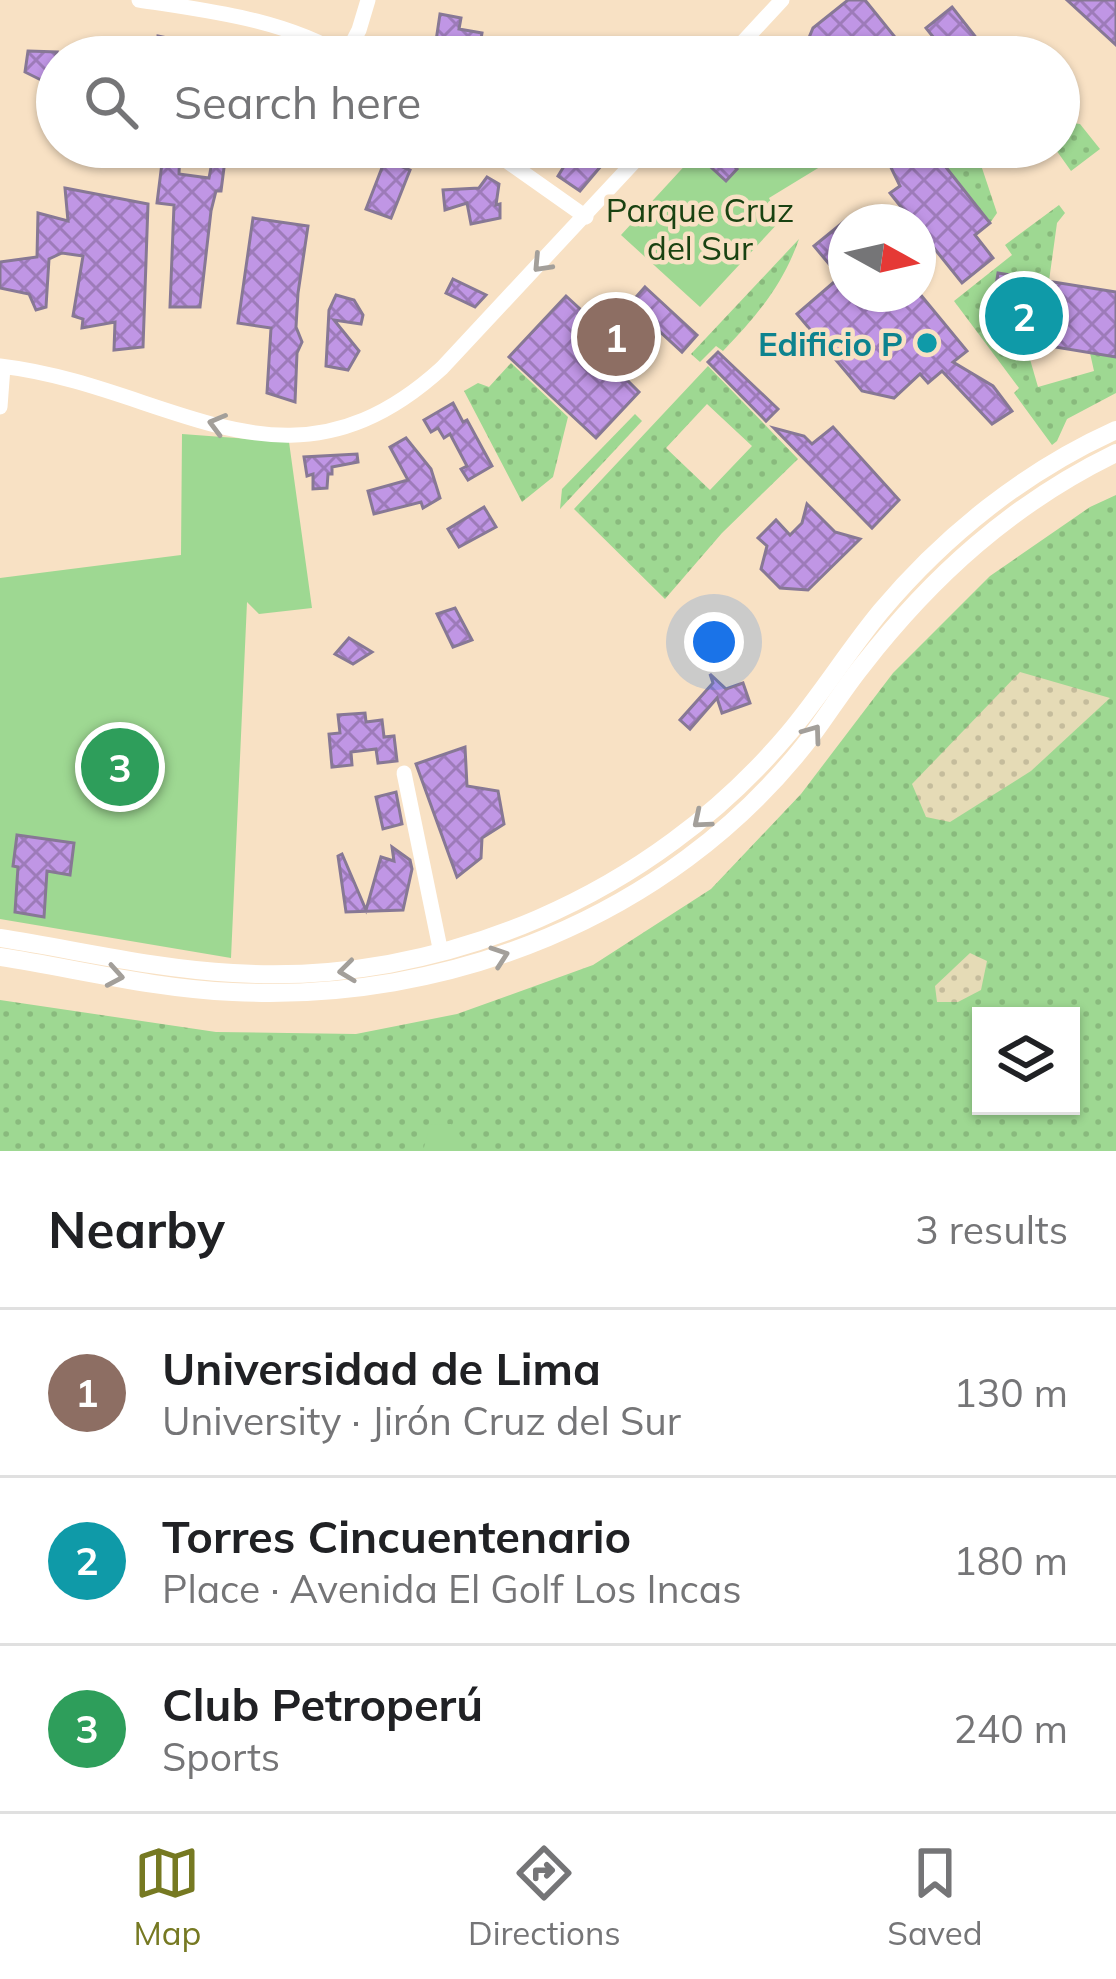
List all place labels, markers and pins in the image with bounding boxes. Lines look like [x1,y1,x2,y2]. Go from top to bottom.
pin: 2 [985,271,1063,361]
pin: 1 [577,292,655,382]
place label: Edificio P [758,323,903,364]
marker: Edificio P [914,330,940,356]
pin: 3 [81,722,159,812]

